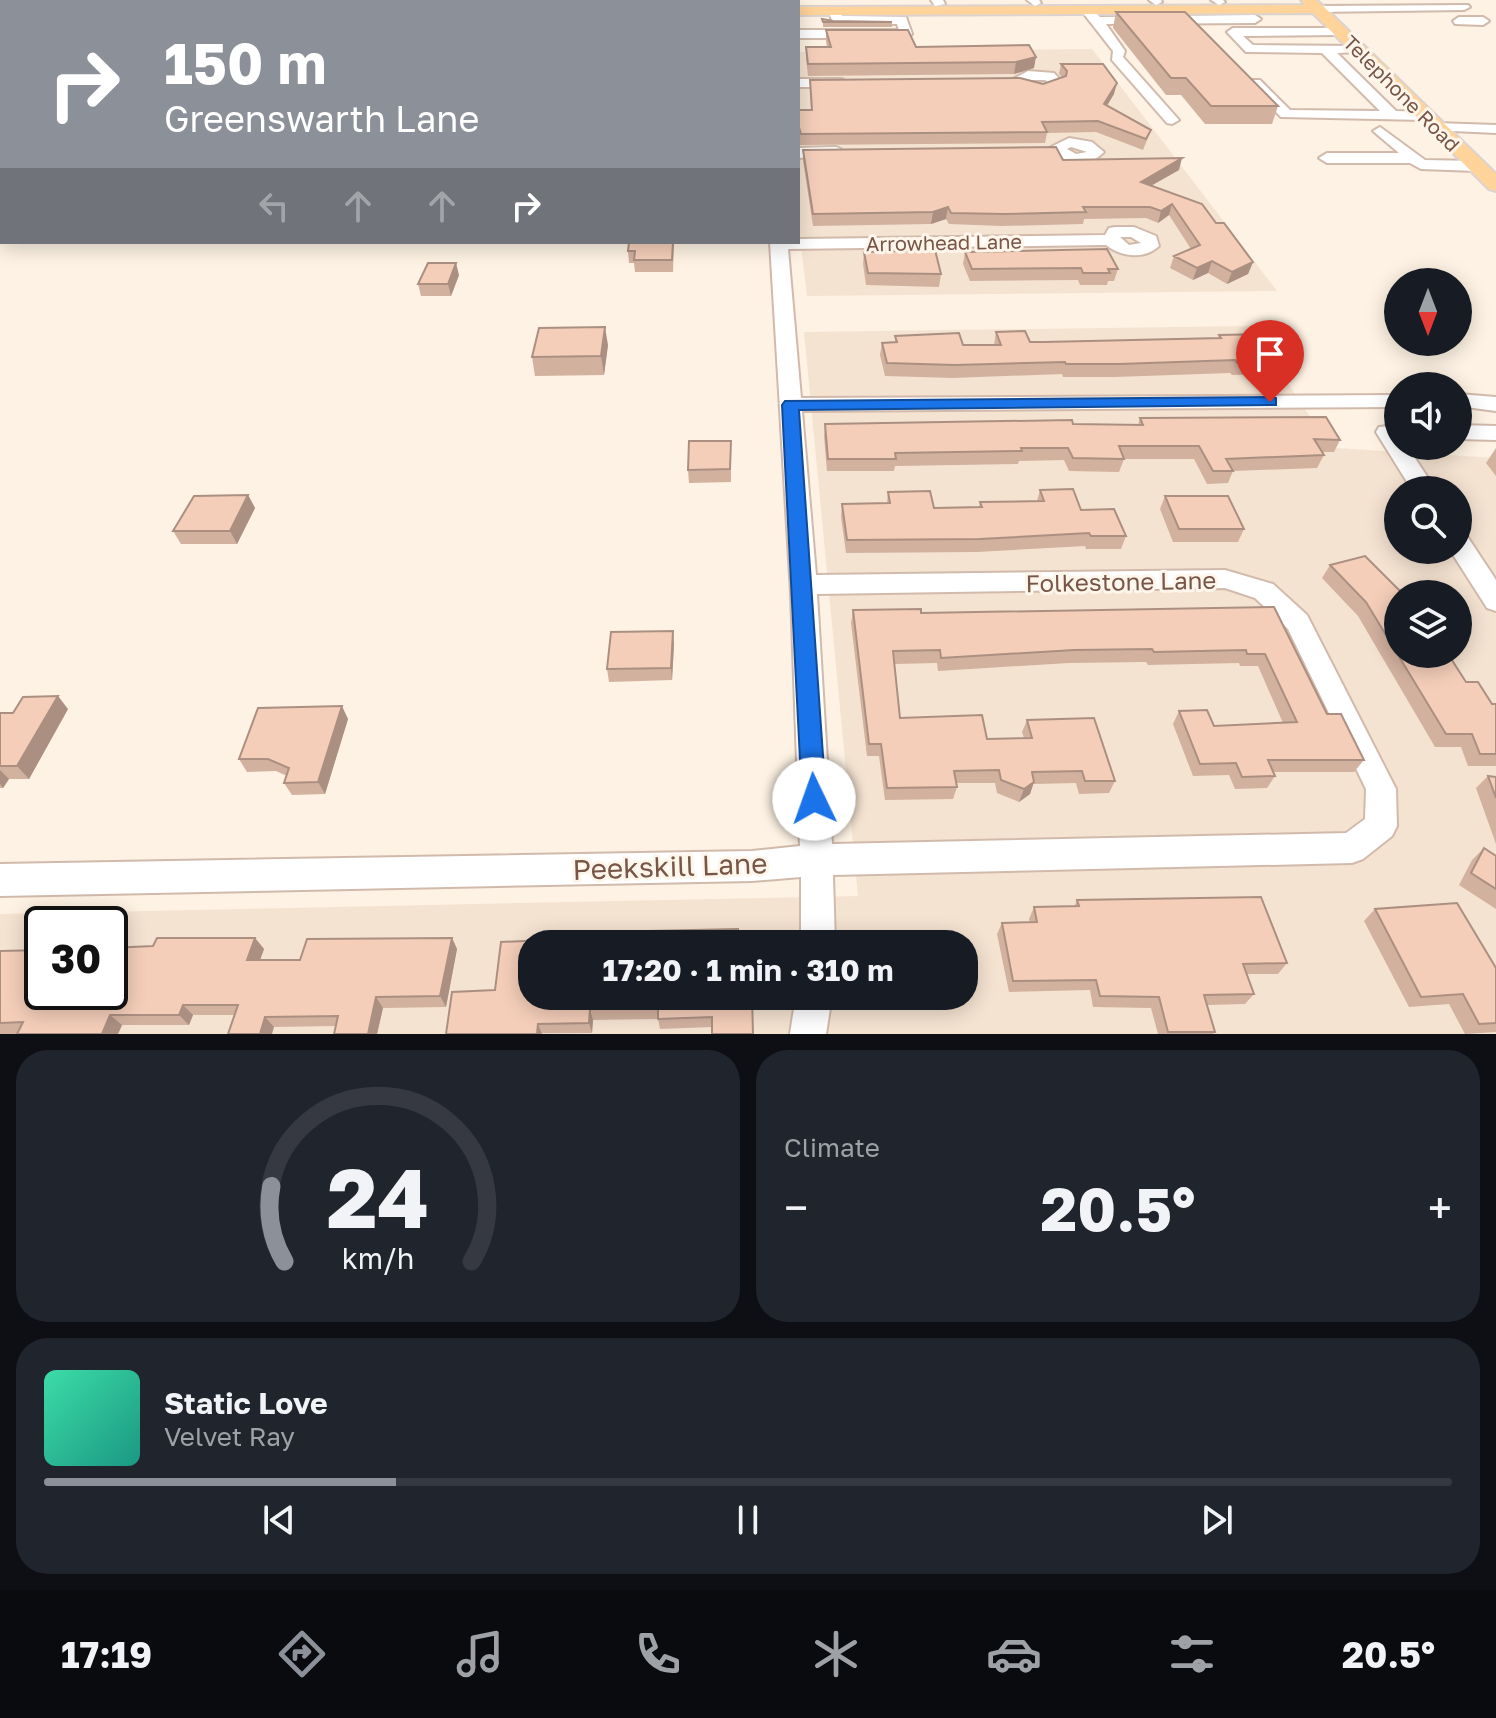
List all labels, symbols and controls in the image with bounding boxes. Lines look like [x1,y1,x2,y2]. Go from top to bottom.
text: 150 m [164,29,326,96]
street label: Telephone Road [1339,30,1465,156]
icon: right [32,32,136,136]
text: Greenswarth Lane [164,97,479,140]
icon: left [252,184,296,228]
icon: ahead [336,184,380,228]
icon: ahead [420,184,464,228]
icon: right [504,184,548,228]
street label: Arrowhead Lane [866,229,1022,255]
north arrow [1384,268,1472,356]
map controls [1384,268,1472,668]
pin [1236,320,1304,402]
icon: arrive [1248,332,1292,376]
button: sound [1384,372,1472,460]
button: search [1384,476,1472,564]
street label: Folkestone Lane [1025,565,1217,597]
button: layers [1384,580,1472,668]
position arrow [772,757,856,841]
street label: Peekskill Lane [572,846,768,886]
speed limit sign: 30 [24,906,128,1010]
text: 17:20 · 1 min · 310 m [603,952,893,988]
text: Climate [784,1132,880,1163]
text: 24 [327,1146,429,1246]
text: 20.5° [1041,1172,1195,1244]
text: − [784,1181,808,1234]
text: + [1428,1181,1452,1234]
text: km/h [342,1241,414,1275]
text: Static Love [164,1385,328,1421]
text: Velvet Ray [164,1421,295,1452]
icon: previous [257,1498,301,1542]
icon: pause [726,1498,770,1542]
icon: next [1195,1498,1239,1542]
icon: directions [274,1626,330,1682]
icon: music [452,1626,508,1682]
icon: phone [630,1626,686,1682]
icon: climate [808,1626,864,1682]
icon: car [986,1626,1042,1682]
icon: filters [1164,1626,1220,1682]
text: 17:19 [61,1633,152,1676]
text: 20.5° [1342,1633,1435,1676]

